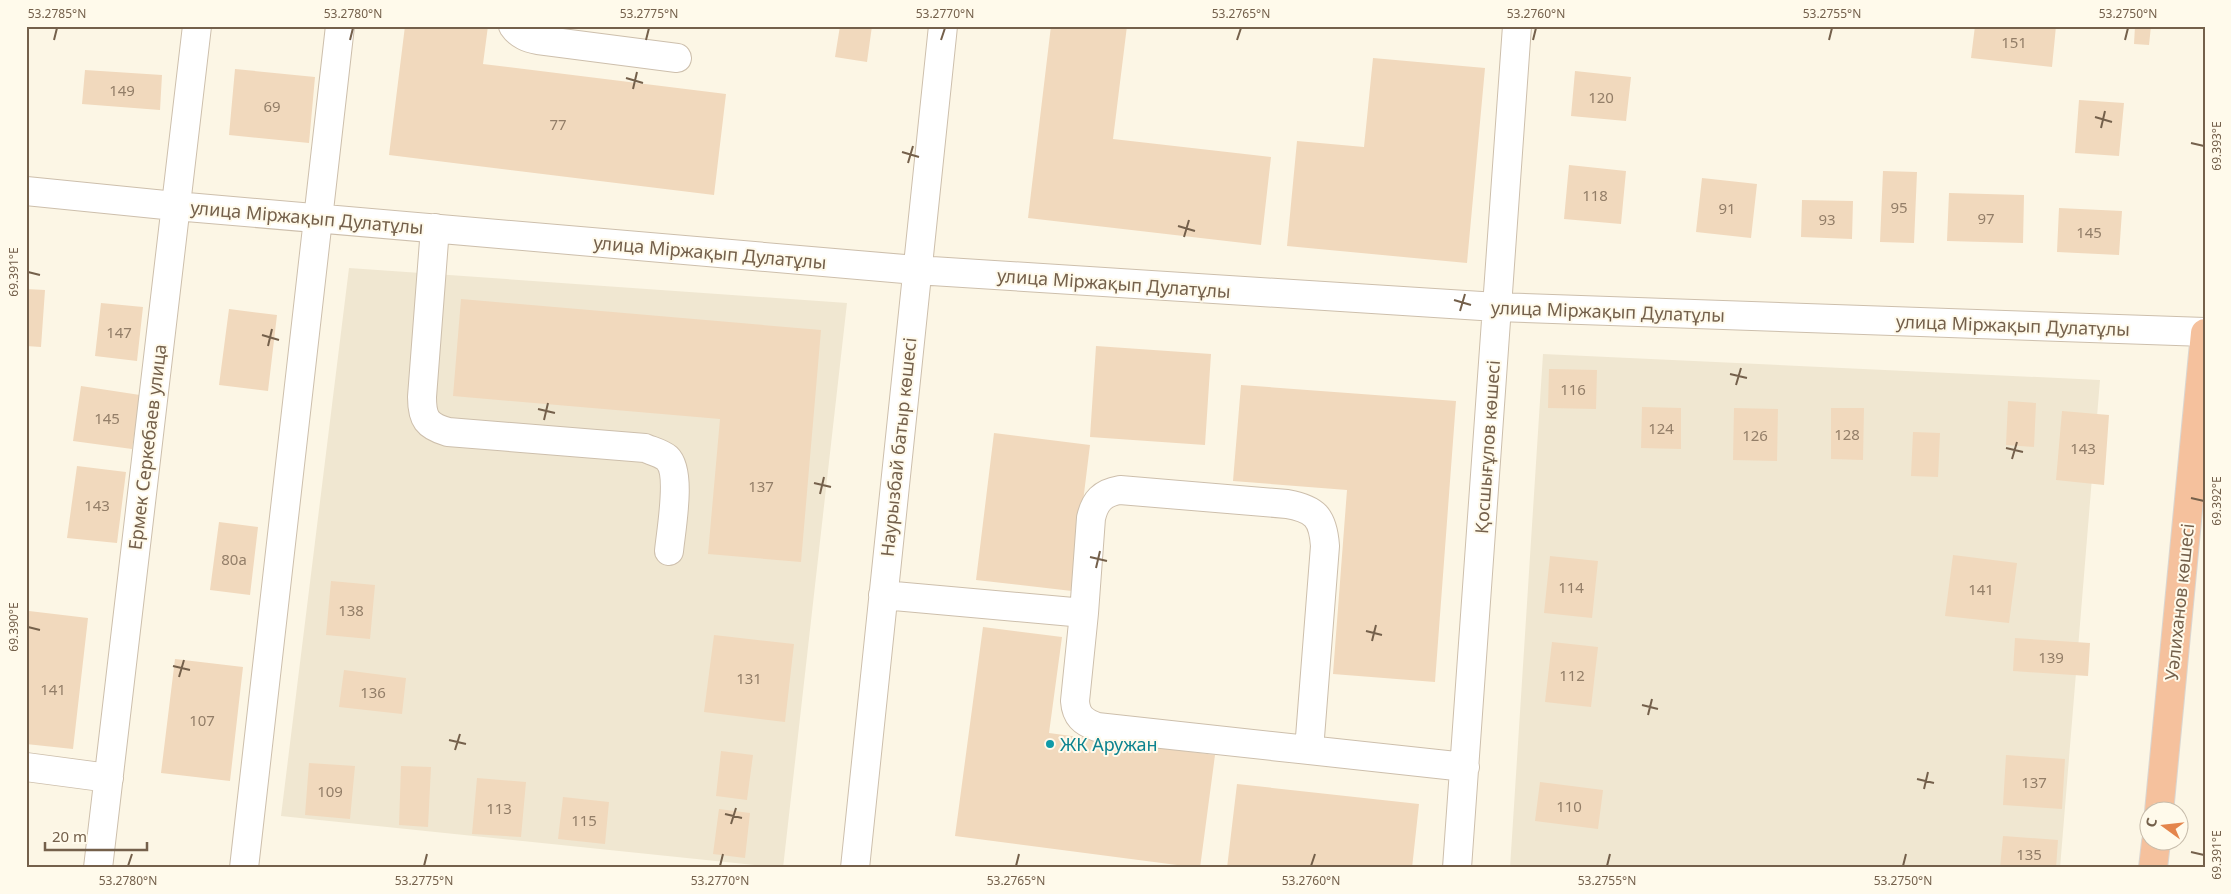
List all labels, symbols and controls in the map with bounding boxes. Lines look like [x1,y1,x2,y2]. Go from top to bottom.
text: 53.2785°N [28,5,86,22]
text: 53.2780°N [324,5,382,22]
text: 53.2775°N [620,5,678,22]
text: 53.2770°N [916,5,974,22]
text: 53.2765°N [1212,5,1270,22]
text: 53.2760°N [1507,5,1565,22]
text: 53.2755°N [1803,5,1861,22]
text: 53.2750°N [2099,5,2157,22]
house number: 151 [2001,32,2027,52]
house number: 149 [109,80,135,100]
house number: 120 [1588,87,1614,107]
house number: 69 [263,96,281,116]
house number: 77 [549,114,567,134]
text: 69.393°E [2208,121,2225,171]
house number: 118 [1582,185,1608,205]
street label: улица Міржақып Дулатұлы [189,195,425,239]
house number: 95 [1890,197,1908,217]
house number: 91 [1718,198,1736,218]
house number: 97 [1977,208,1995,228]
house number: 93 [1818,209,1836,229]
house number: 145 [2076,222,2102,242]
street label: улица Міржақып Дулатұлы [592,230,828,274]
text: 69.391°E [5,247,22,297]
street label: улица Міржақып Дулатұлы [996,263,1232,303]
street label: улица Міржақып Дулатұлы [1491,295,1725,327]
street label: улица Міржақып Дулатұлы [1896,309,2130,341]
house number: 147 [106,322,132,342]
street label: Наурызбай батыр көшесі [875,336,921,558]
street label: Ермек Серкебаев улица [122,343,172,551]
street label: Қосшығұлов көшесі [1469,359,1505,535]
house number: 116 [1560,379,1586,399]
house number: 145 [94,408,120,428]
house number: 124 [1648,418,1674,438]
house number: 128 [1834,424,1860,444]
house number: 126 [1742,425,1768,445]
house number: 143 [2070,438,2096,458]
house number: 137 [748,476,774,496]
text: 69.392°E [2208,476,2225,526]
house number: 143 [84,495,110,515]
street label: Уәлиханов көшесі [2159,522,2199,682]
house number: 80а [221,549,247,569]
house number: 114 [1558,577,1584,597]
house number: 141 [1968,579,1994,599]
house number: 138 [338,600,364,620]
text: 69.390°E [5,602,22,652]
house number: 139 [2038,647,2064,667]
house number: 112 [1559,665,1585,685]
house number: 131 [736,668,762,688]
house number: 141 [40,679,66,699]
house number: 136 [360,682,386,702]
house number: 107 [189,710,215,730]
place label: ЖК Аружан [1060,732,1158,756]
marker: ЖК Аружан [1044,738,1056,750]
house number: 137 [2021,772,2047,792]
house number: 109 [317,781,343,801]
house number: 110 [1556,796,1582,816]
house number: 113 [486,798,512,818]
north arrow [2138,802,2188,852]
house number: 115 [571,810,597,830]
text: С [2141,816,2161,829]
scale bar [45,819,148,851]
text: 20 m [52,826,87,846]
text: 69.391°E [2208,830,2225,880]
house number: 135 [2016,844,2042,864]
text: 53.2780°N [99,872,157,889]
text: 53.2775°N [395,872,453,889]
text: 53.2770°N [691,872,749,889]
text: 53.2765°N [987,872,1045,889]
text: 53.2760°N [1282,872,1340,889]
text: 53.2755°N [1578,872,1636,889]
text: 53.2750°N [1874,872,1932,889]

